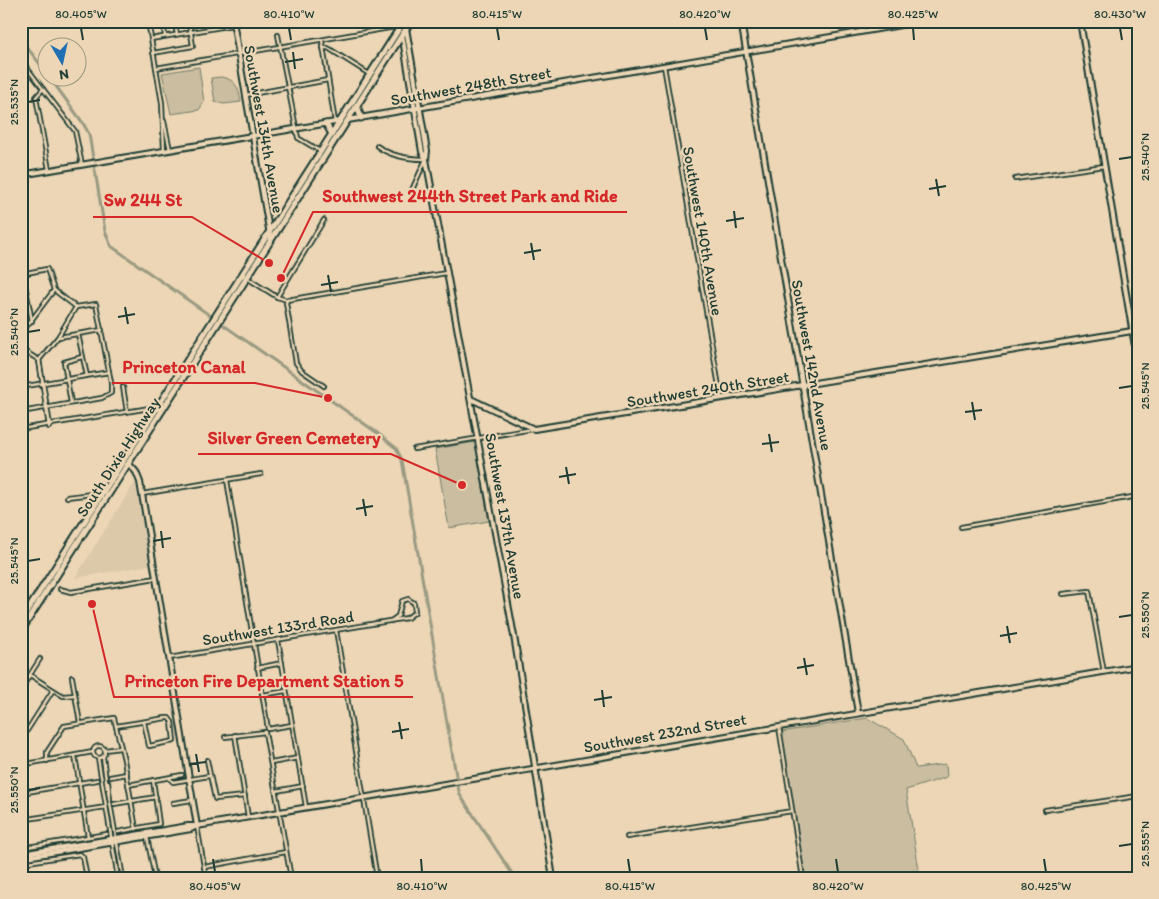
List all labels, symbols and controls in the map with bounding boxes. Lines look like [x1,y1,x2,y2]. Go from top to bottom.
text: 80.405°W [55,7,107,21]
text: 80.410°W [264,7,314,21]
text: 80.415°W [472,7,522,21]
text: 80.420°W [679,7,731,21]
text: 80.425°W [888,7,938,21]
text: 80.430°W [1094,7,1146,21]
north arrow [38,38,88,88]
street label: Southwest 134th Avenue [240,44,288,215]
street label: Southwest 248th Street [389,62,553,110]
text: N [58,65,70,83]
text: 25.535°N [7,79,21,125]
text: 25.540°N [1138,133,1152,181]
street label: Southwest 140th Avenue [679,145,727,317]
callout: Southwest 244th Street Park and Ride [313,179,627,212]
callout: Sw 244 St [93,184,192,217]
text: Southwest 244th Street Park and Ride [322,185,618,207]
text: Sw 244 St [104,189,182,211]
street label: Southwest 142nd Avenue [788,278,836,452]
text: 25.540°N [7,308,21,356]
callout: Princeton Canal [112,350,255,383]
text: Princeton Canal [122,356,247,378]
text: 25.545°N [1138,362,1152,410]
street label: Southwest 240th Street [625,367,791,411]
street label: South Dixie Highway [72,393,164,521]
callout: Silver Green Cemetery [198,421,391,454]
text: Silver Green Cemetery [208,427,381,449]
street label: Southwest 137th Avenue [481,431,529,601]
text: 25.545°N [7,537,21,585]
text: 25.550°N [1138,591,1152,639]
street label: Southwest 133rd Road [201,607,356,649]
callout: Princeton Fire Department Station 5 [114,664,413,697]
text: Princeton Fire Department Station 5 [125,670,404,692]
street label: Southwest 232nd Street [582,709,748,757]
text: 25.550°N [7,766,21,814]
text: 25.555°N [1138,821,1152,867]
text: 80.405°W [189,879,241,893]
text: 80.410°W [397,879,447,893]
text: 80.415°W [605,879,655,893]
text: 80.420°W [812,879,864,893]
text: 80.425°W [1021,879,1071,893]

